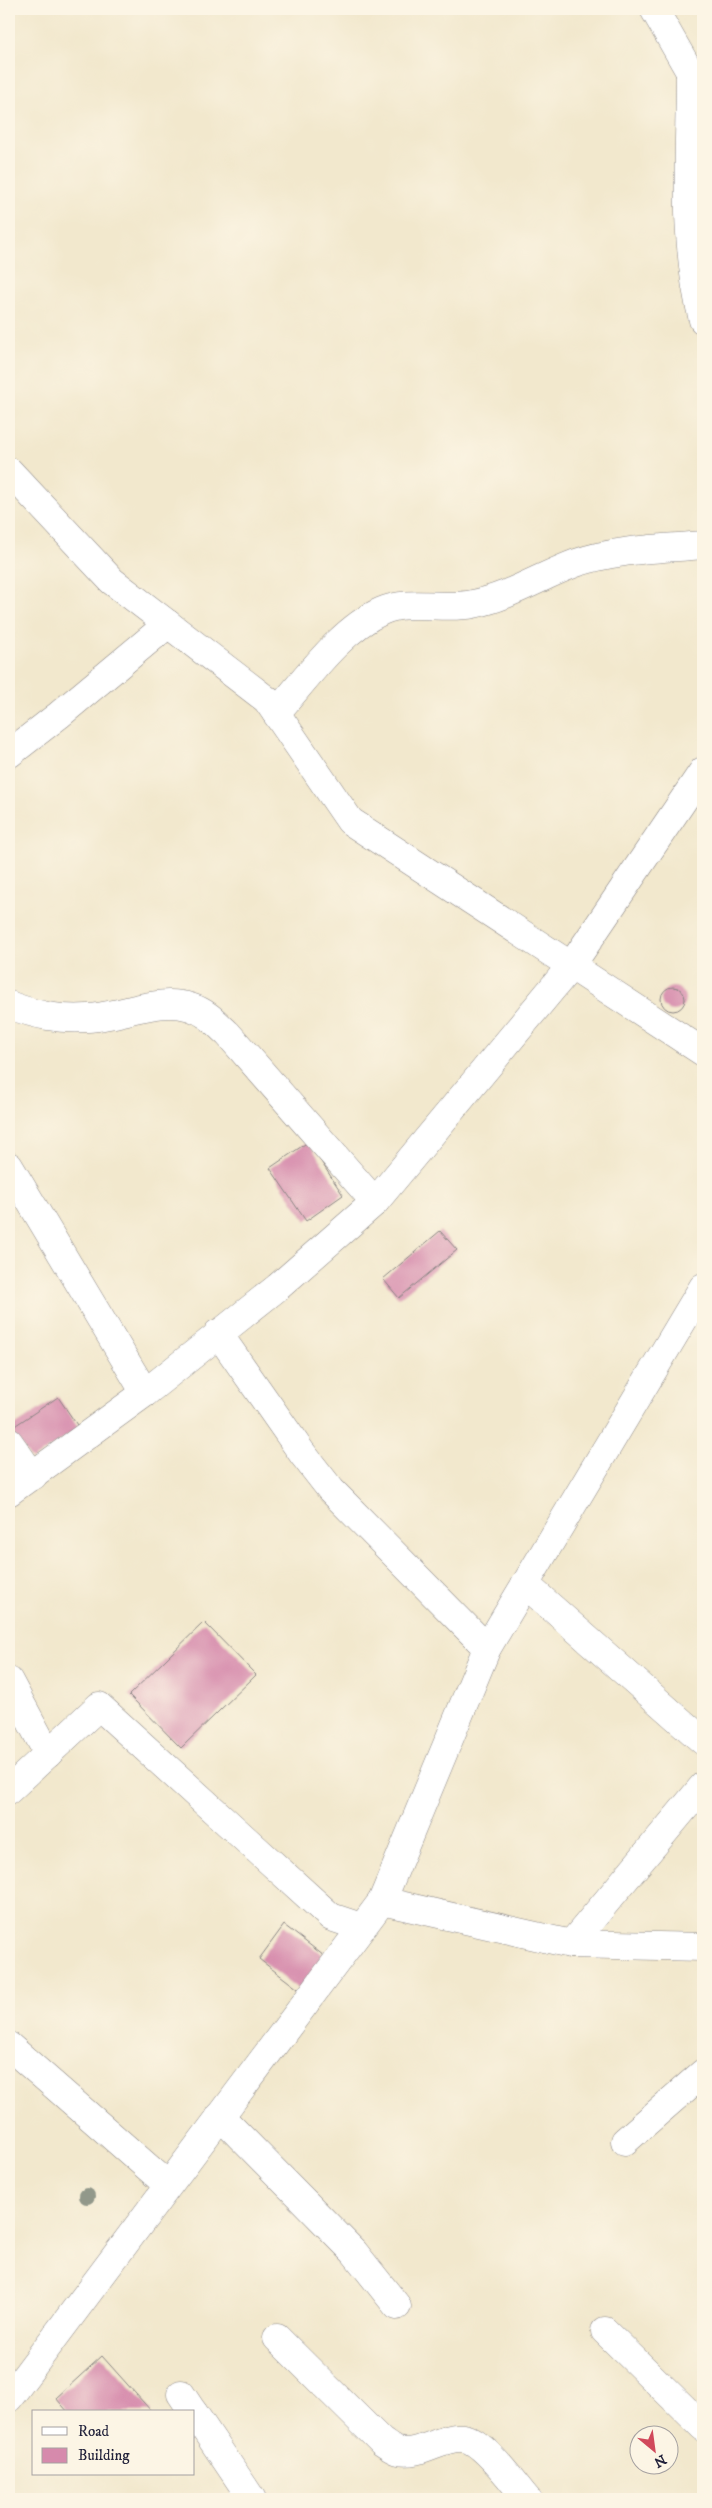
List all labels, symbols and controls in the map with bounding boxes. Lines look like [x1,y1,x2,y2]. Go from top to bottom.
legend [32,2410,195,2476]
text: Road [78,2422,110,2441]
north arrow [630,2426,680,2476]
text: Building [78,2446,130,2465]
text: N [650,2450,669,2471]

